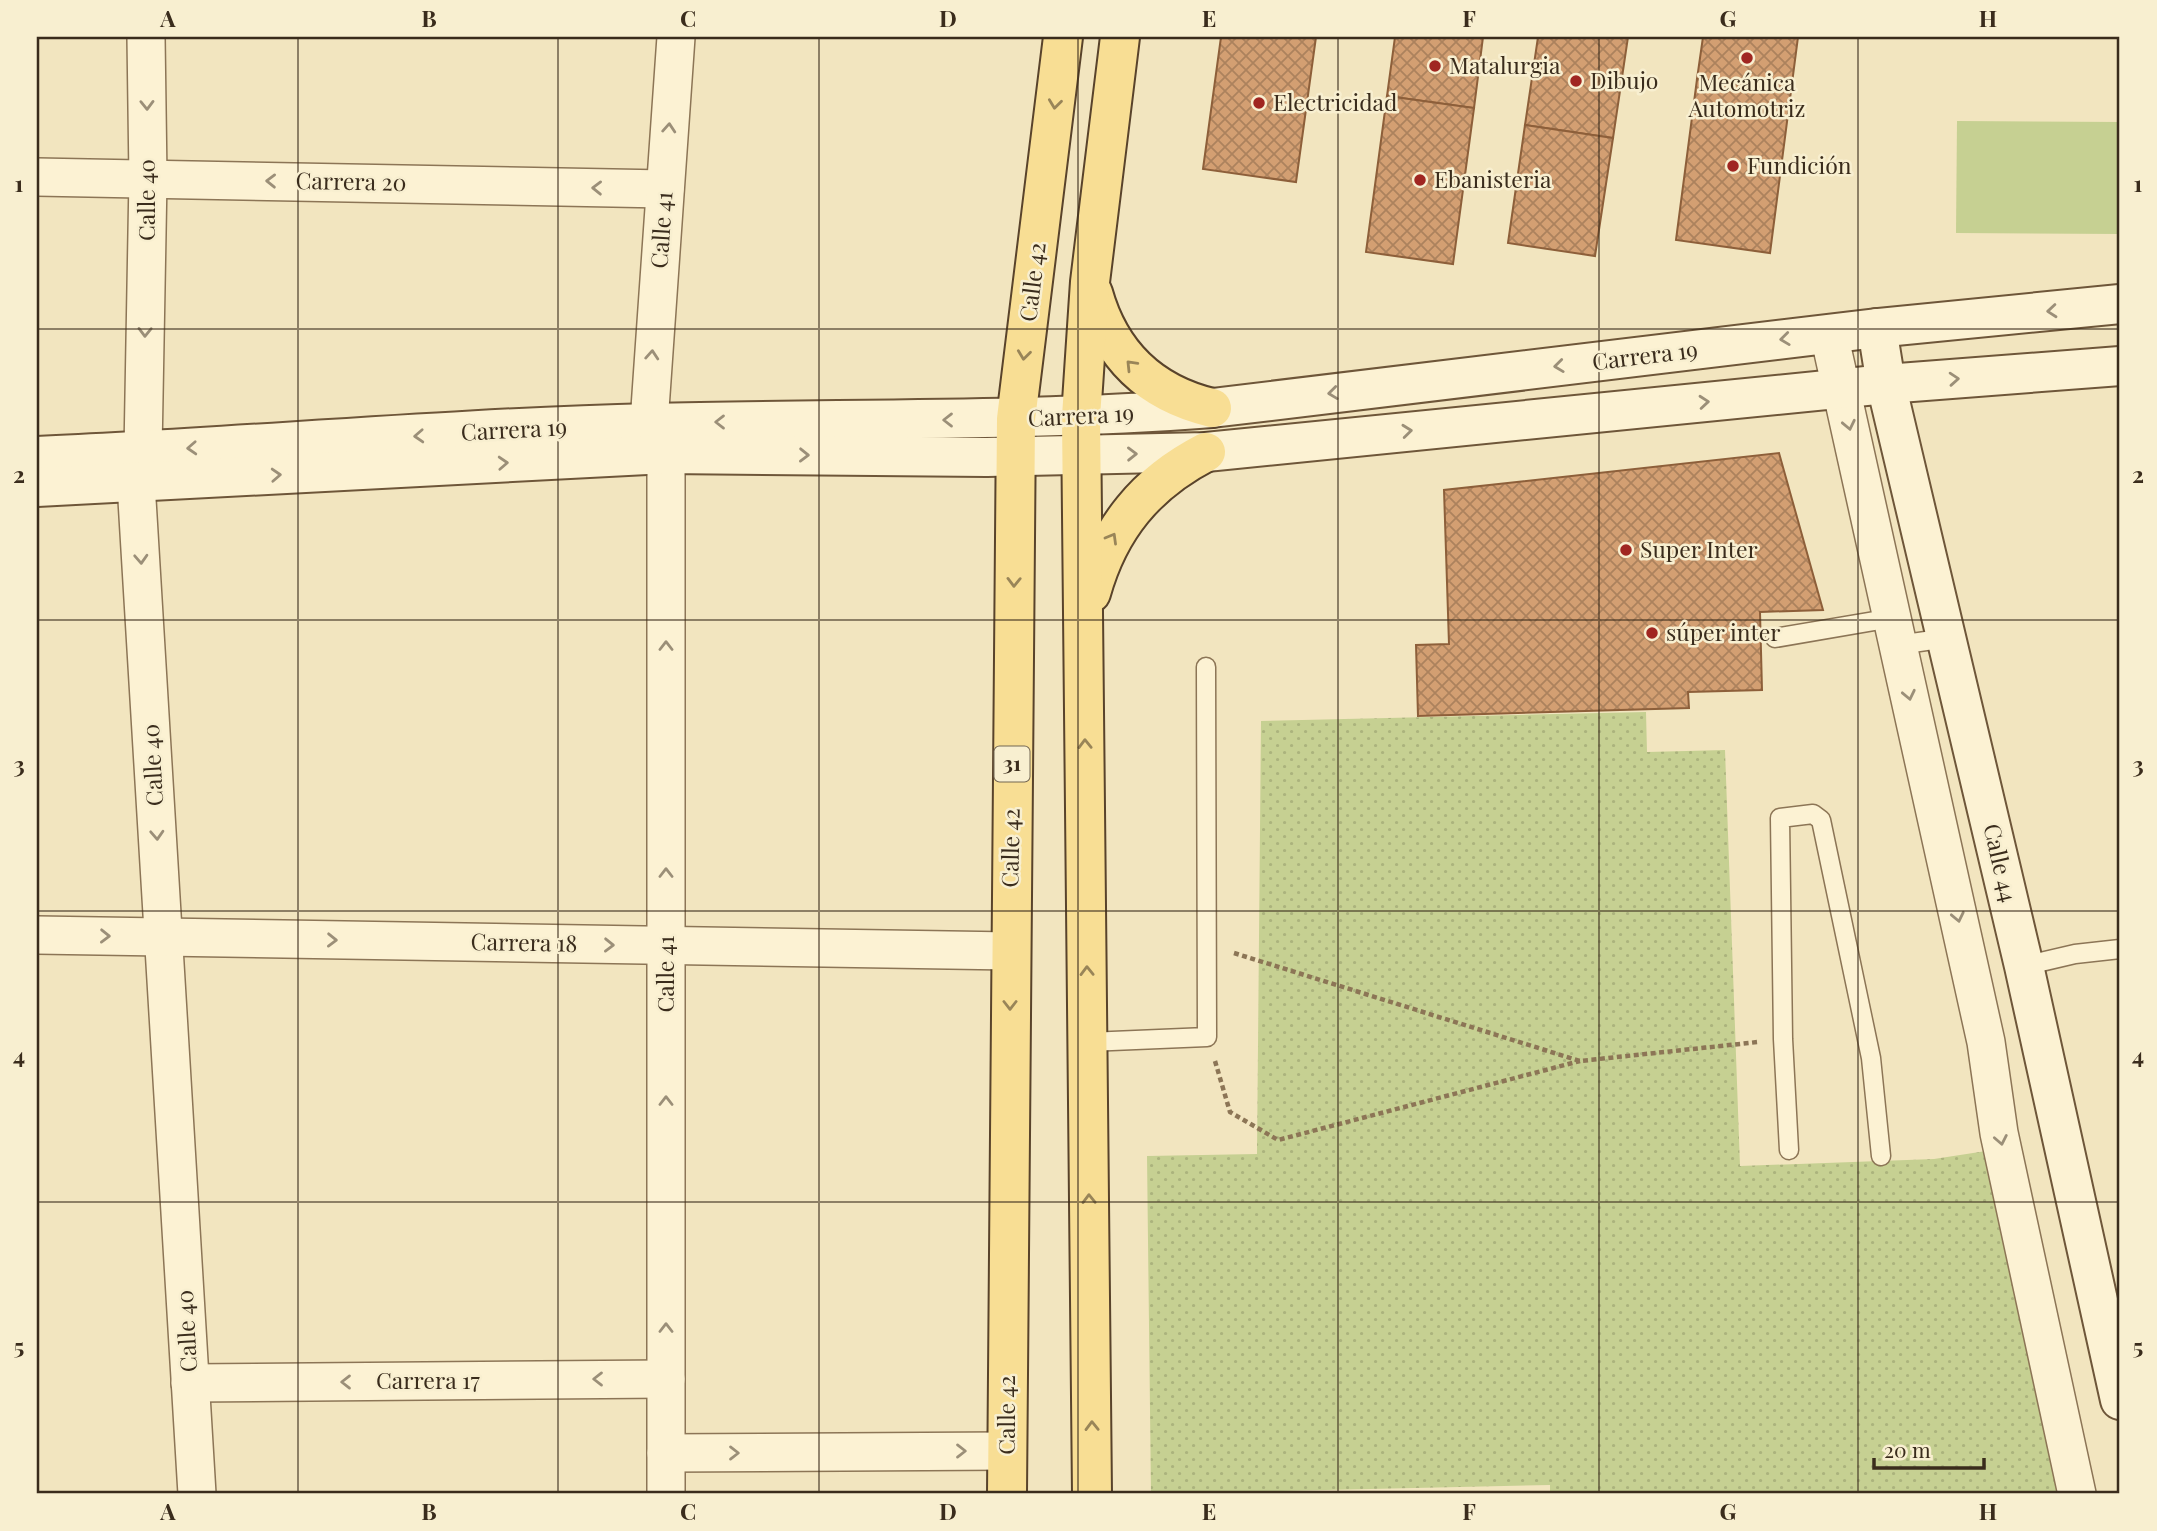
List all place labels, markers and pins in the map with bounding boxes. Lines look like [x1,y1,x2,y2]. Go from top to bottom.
place label: Matalurgia [1449,49,1561,80]
marker: Mecánica Automotriz [1739,50,1755,66]
marker: Matalurgia [1427,58,1443,74]
place label: Dibujo [1590,64,1658,95]
place label: Mecánica Automotriz [1687,66,1806,123]
marker: Dibujo [1568,73,1584,89]
place label: Electricidad [1273,86,1397,117]
marker: Electricidad [1251,95,1267,111]
place label: Fundición [1747,149,1852,180]
marker: Fundición [1725,158,1741,174]
place label: Ebanisteria [1434,163,1552,194]
marker: Ebanisteria [1412,172,1428,188]
place label: Super Inter [1640,533,1758,564]
marker: Super Inter [1618,542,1634,558]
place label: súper inter [1666,616,1781,647]
marker: súper inter [1644,625,1660,641]

